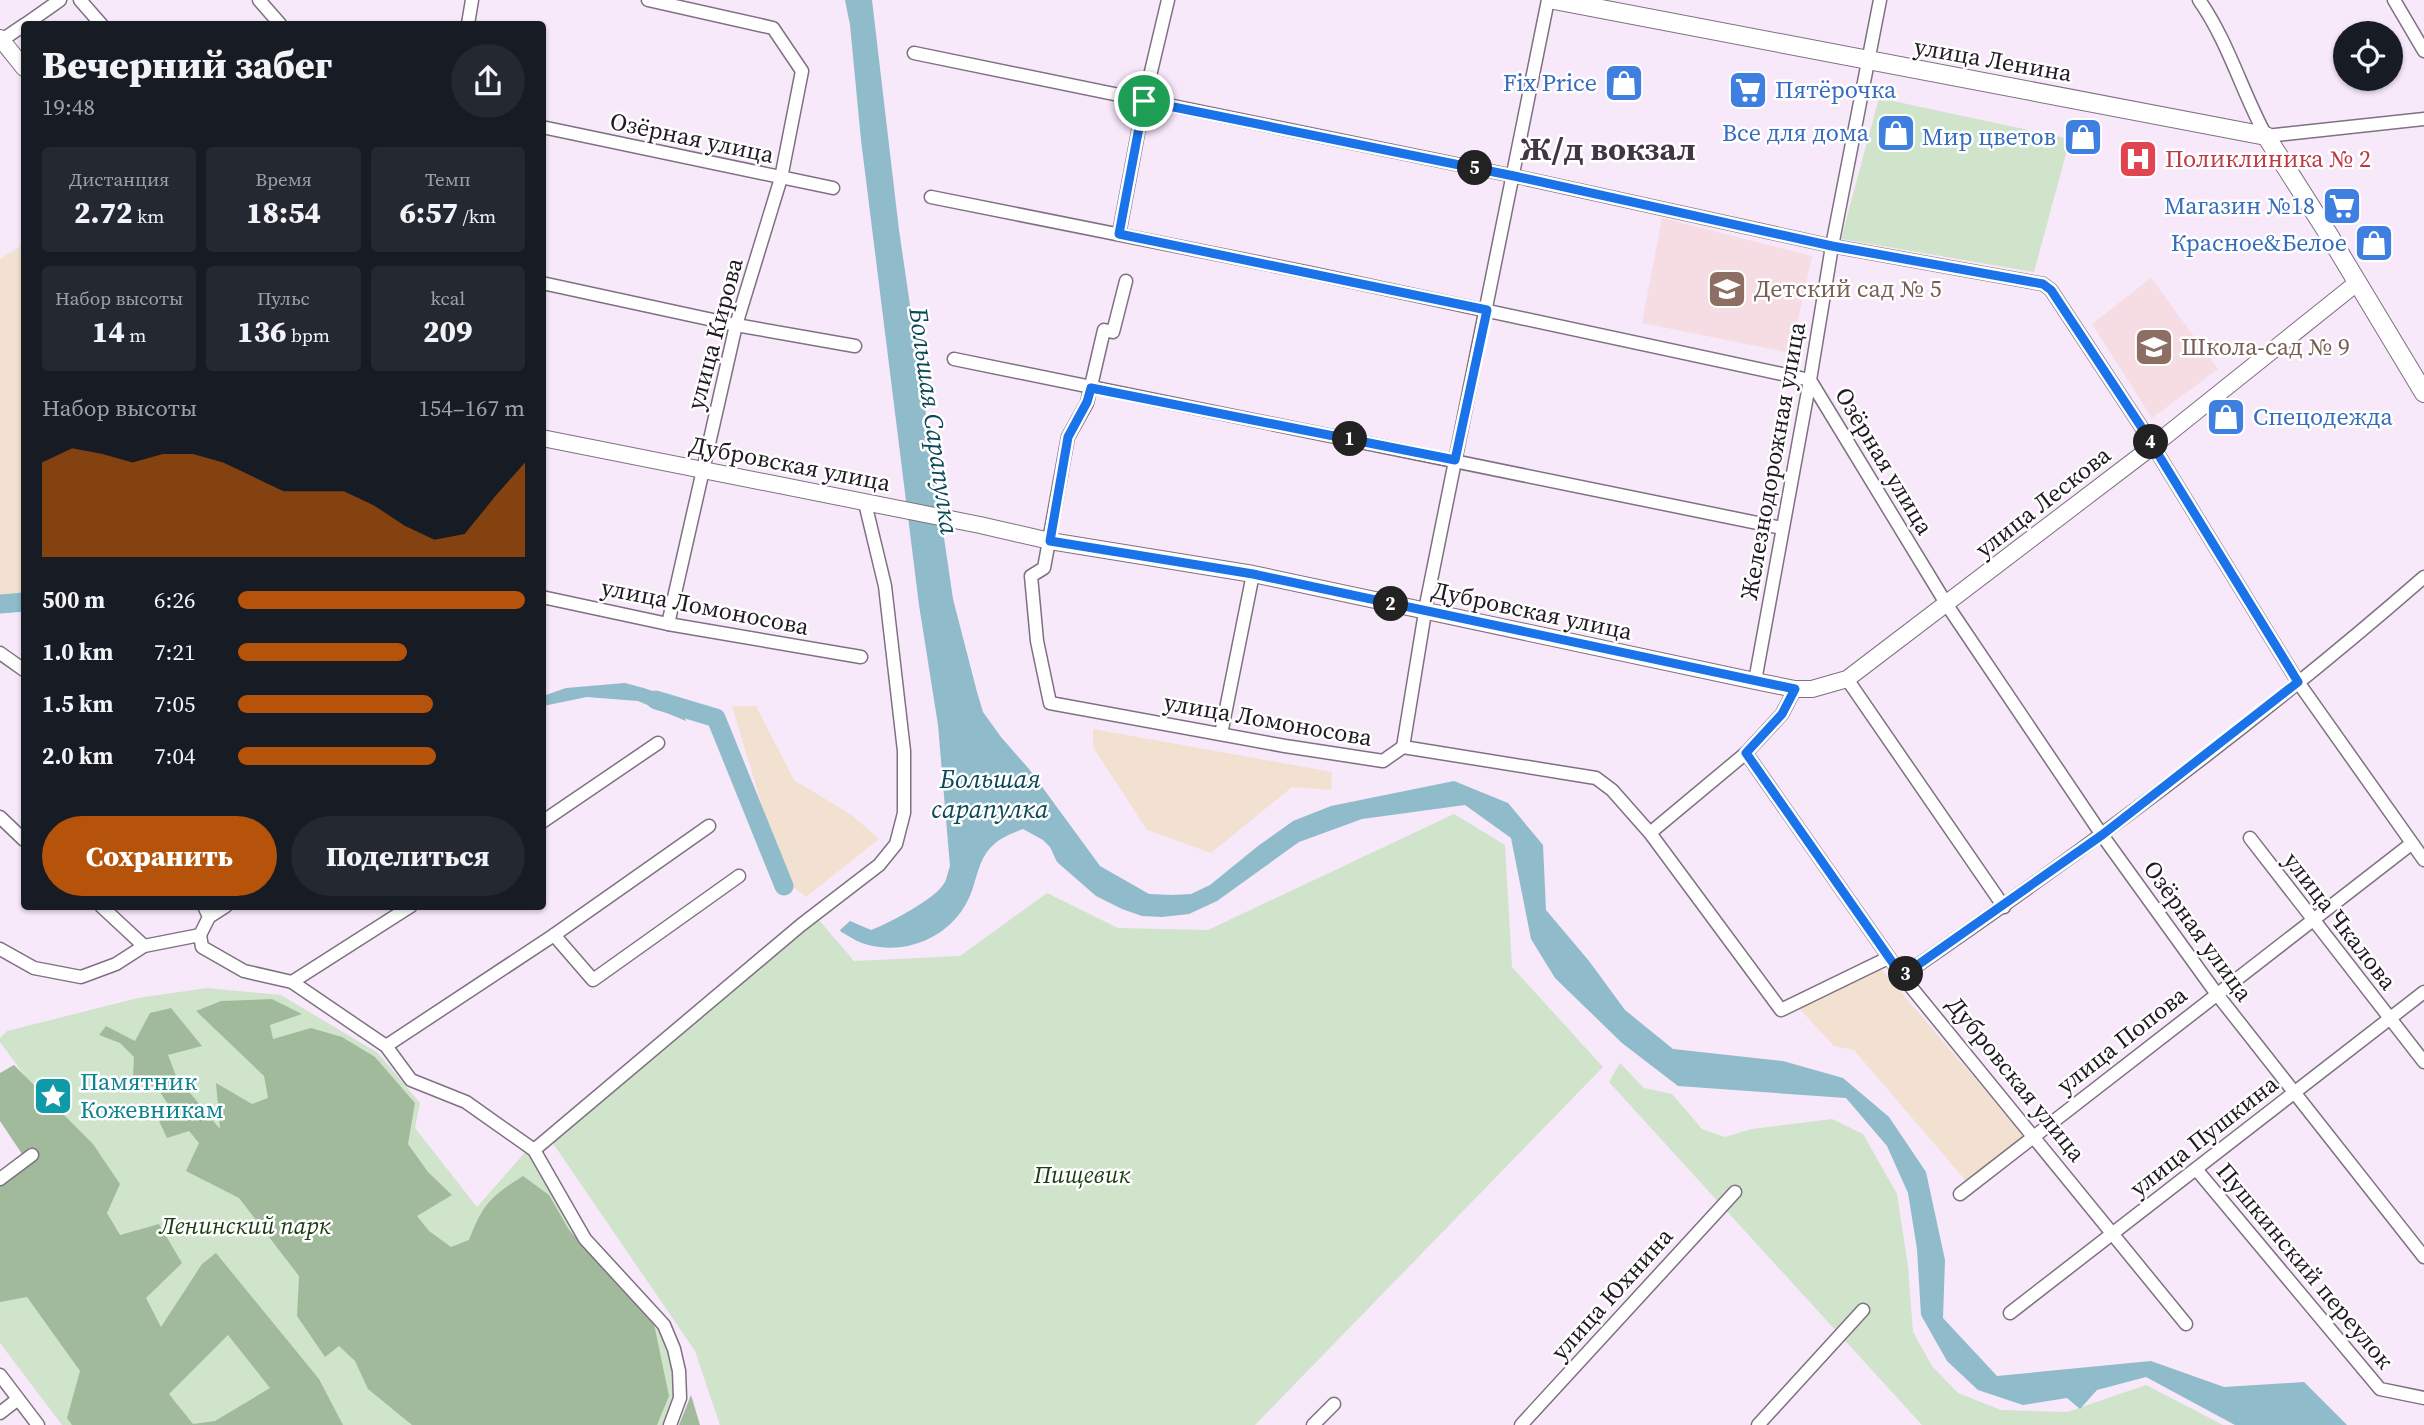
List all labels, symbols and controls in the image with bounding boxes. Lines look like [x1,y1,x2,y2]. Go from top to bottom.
map controls [2333,21,2403,91]
button: locate [2333,21,2403,91]
street label: улица Ленина [1912,29,2075,90]
text: Вечерний забег [42,39,332,91]
button: share [451,44,525,118]
shop icon: Fix Price [1603,62,1645,104]
place label: Fix Price [1503,66,1597,99]
supermarket icon: Пятёрочка [1727,69,1769,111]
pin [1114,71,1174,131]
place label: Пятёрочка [1775,73,1897,106]
icon: arrive [1125,82,1163,120]
text: 19:48 [42,91,95,123]
street label: Озёрная улица [607,104,778,171]
shop icon: Все для дома [1875,112,1917,154]
place label: Все для дома [1722,116,1870,149]
shop icon: Мир цветов [2062,116,2104,158]
place label: Мир цветов [1922,120,2056,153]
district label: Ж/д вокзал [1520,127,1696,171]
hospital icon: Поликлиника № 2 [2117,138,2159,180]
place label: Поликлиника № 2 [2165,142,2371,175]
pin: 5 [1458,150,1492,186]
text: 5 [1469,154,1480,180]
text: Дистанция [69,166,169,192]
text: Время [255,166,312,192]
text: Темп [425,166,471,192]
supermarket icon: Магазин №18 [2321,185,2363,227]
place label: Магазин №18 [2164,189,2315,222]
text: 2.72 [74,192,132,233]
text: 18:54 [246,192,321,233]
text: 6:57 [399,192,458,233]
text: km [132,203,164,229]
text: /km [458,203,496,229]
shop icon: Красное&Белое [2353,222,2395,264]
place label: Красное&Белое [2171,226,2347,259]
street label: улица Кирова [678,254,751,413]
school or university icon: Детский сад № 5 [1706,268,1748,310]
place label: Детский сад № 5 [1754,272,1942,305]
text: Набор высоты [55,285,183,311]
text: Пульс [257,285,310,311]
text: kcal [431,285,465,311]
water label: Большая Сарапулка [900,304,968,537]
text: 14 [92,311,125,352]
text: 136 [237,311,287,352]
text: 209 [423,311,473,352]
street label: Железнодорожная улица [1732,319,1813,602]
text: m [125,322,146,348]
text: bpm [287,322,330,348]
school or university icon: Школа-сад № 9 [2133,326,2175,368]
place label: Школа-сад № 9 [2181,330,2350,363]
street label: Озёрная улица [1827,381,1942,541]
text: Набор высоты [42,392,197,424]
text: 154–167 m [418,392,525,424]
shop icon: Спецодежда [2205,396,2247,438]
place label: Спецодежда [2253,400,2393,433]
pin: 1 [1332,422,1368,457]
pin: 4 [2134,424,2168,460]
text: 1 [1344,425,1355,451]
street label: Дубровская улица [687,428,894,499]
text: 4 [2145,428,2156,454]
street label: улица Лескова [1968,438,2118,565]
street label: улица Ломоносова [598,570,812,643]
street label: Дубровская улица [1429,573,1636,648]
text: 500 m [42,584,105,616]
text: 6:26 [154,584,195,616]
pin: 2 [1374,586,1408,622]
text: 2 [1385,590,1396,616]
text: 1.0 km [42,636,113,668]
text: 7:21 [154,636,195,668]
street label: улица Ломоносова [1161,685,1376,754]
text: 1.5 km [42,688,113,720]
text: 7:05 [154,688,195,720]
text: 2.0 km [42,740,113,772]
text: 7:04 [154,740,195,772]
water label: Большая сарапулка [931,761,1049,827]
button: Сохранить [42,816,277,896]
button: Поделиться [291,816,525,896]
street label: улица Чкалова [2276,845,2405,997]
street label: Озёрная улица [2136,854,2261,1009]
pin: 3 [1888,956,1924,992]
text: 3 [1900,960,1911,986]
street label: улица Попова [2050,978,2194,1101]
street label: Дубровская улица [1939,989,2094,1169]
place label: Памятник Кожевникам [80,1065,224,1126]
street label: улица Пушкина [2123,1067,2285,1204]
place icon: Памятник Кожевникам [32,1075,74,1117]
street label: Пушкинский переулок [2209,1156,2402,1376]
park label: Пищевик [1033,1158,1130,1191]
park label: Ленинский парк [158,1209,331,1242]
street label: улица Юхнина [1543,1220,1681,1367]

